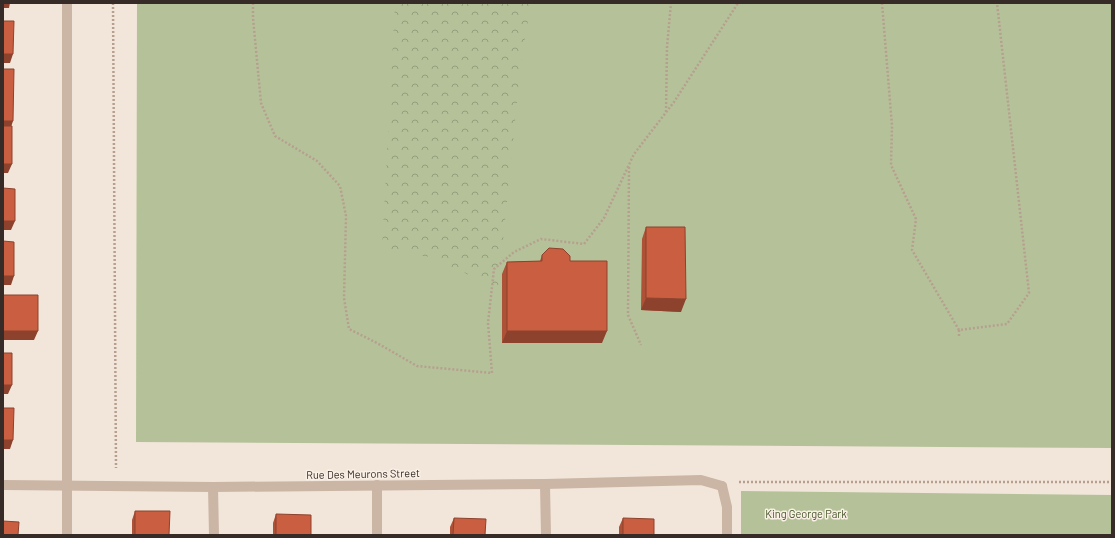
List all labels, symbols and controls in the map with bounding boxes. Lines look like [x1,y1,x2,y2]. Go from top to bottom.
street label: Rue Des Meurons Street [306,466,420,481]
park label: King George Park [765,507,847,520]

